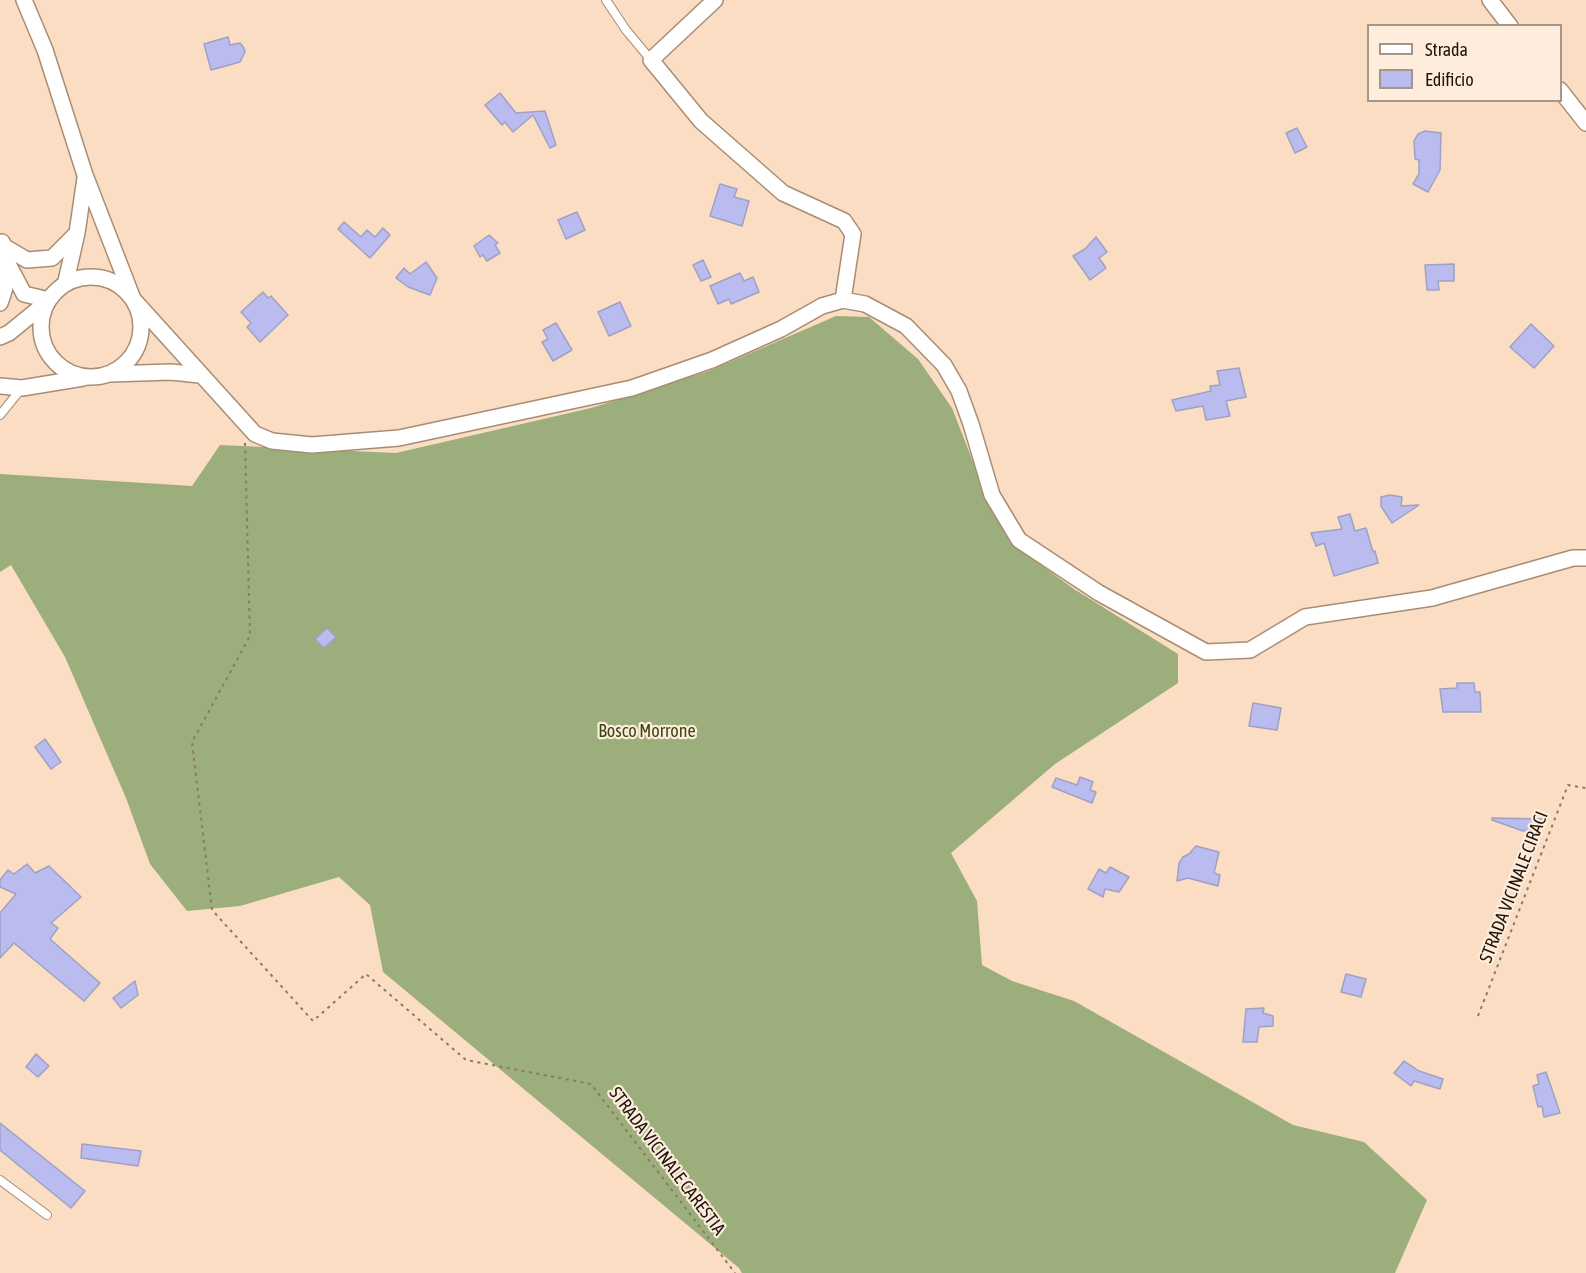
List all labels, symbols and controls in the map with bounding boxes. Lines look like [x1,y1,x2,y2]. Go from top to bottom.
legend [1367,24,1562,102]
text: Strada [1425,39,1468,60]
text: Edificio [1425,69,1474,90]
park label: Bosco Morrone [598,720,696,742]
street label: STRADA VICINALE CIRACI [1475,808,1553,966]
street label: STRADA VICINALE CARESTIA [604,1083,730,1239]

